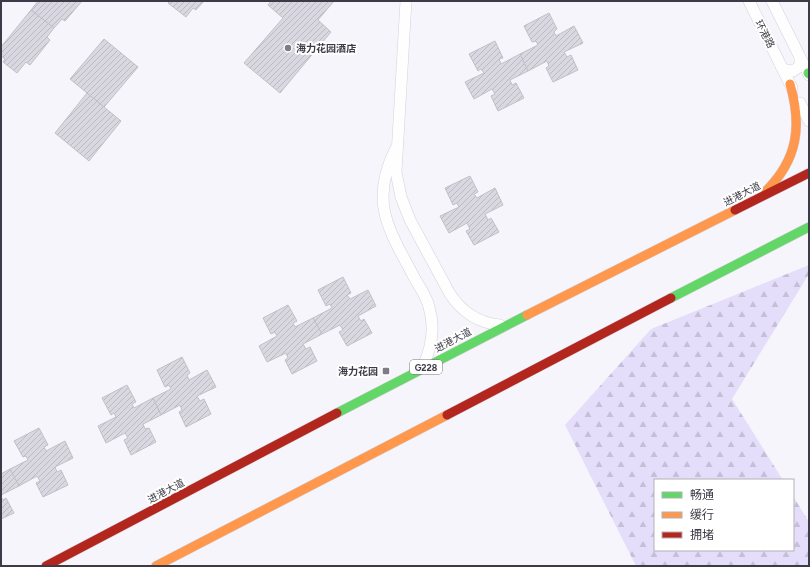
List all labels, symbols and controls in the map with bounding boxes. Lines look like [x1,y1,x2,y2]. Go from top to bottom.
street label: 环港路 [752,18,778,50]
place label: 海力花园酒店 [296,42,356,55]
marker: 海力花园酒店 [283,43,293,53]
street label: 进港大道 [721,179,763,209]
street label: 进港大道 [432,325,474,355]
road number: G228 [410,360,442,374]
place label: 海力花园 [338,365,378,378]
marker: 海力花园 [381,366,391,376]
street label: 进港大道 [145,476,187,506]
legend [654,479,794,551]
text: 畅通 [690,488,714,502]
text: 缓行 [690,508,714,522]
text: 拥堵 [690,528,714,542]

